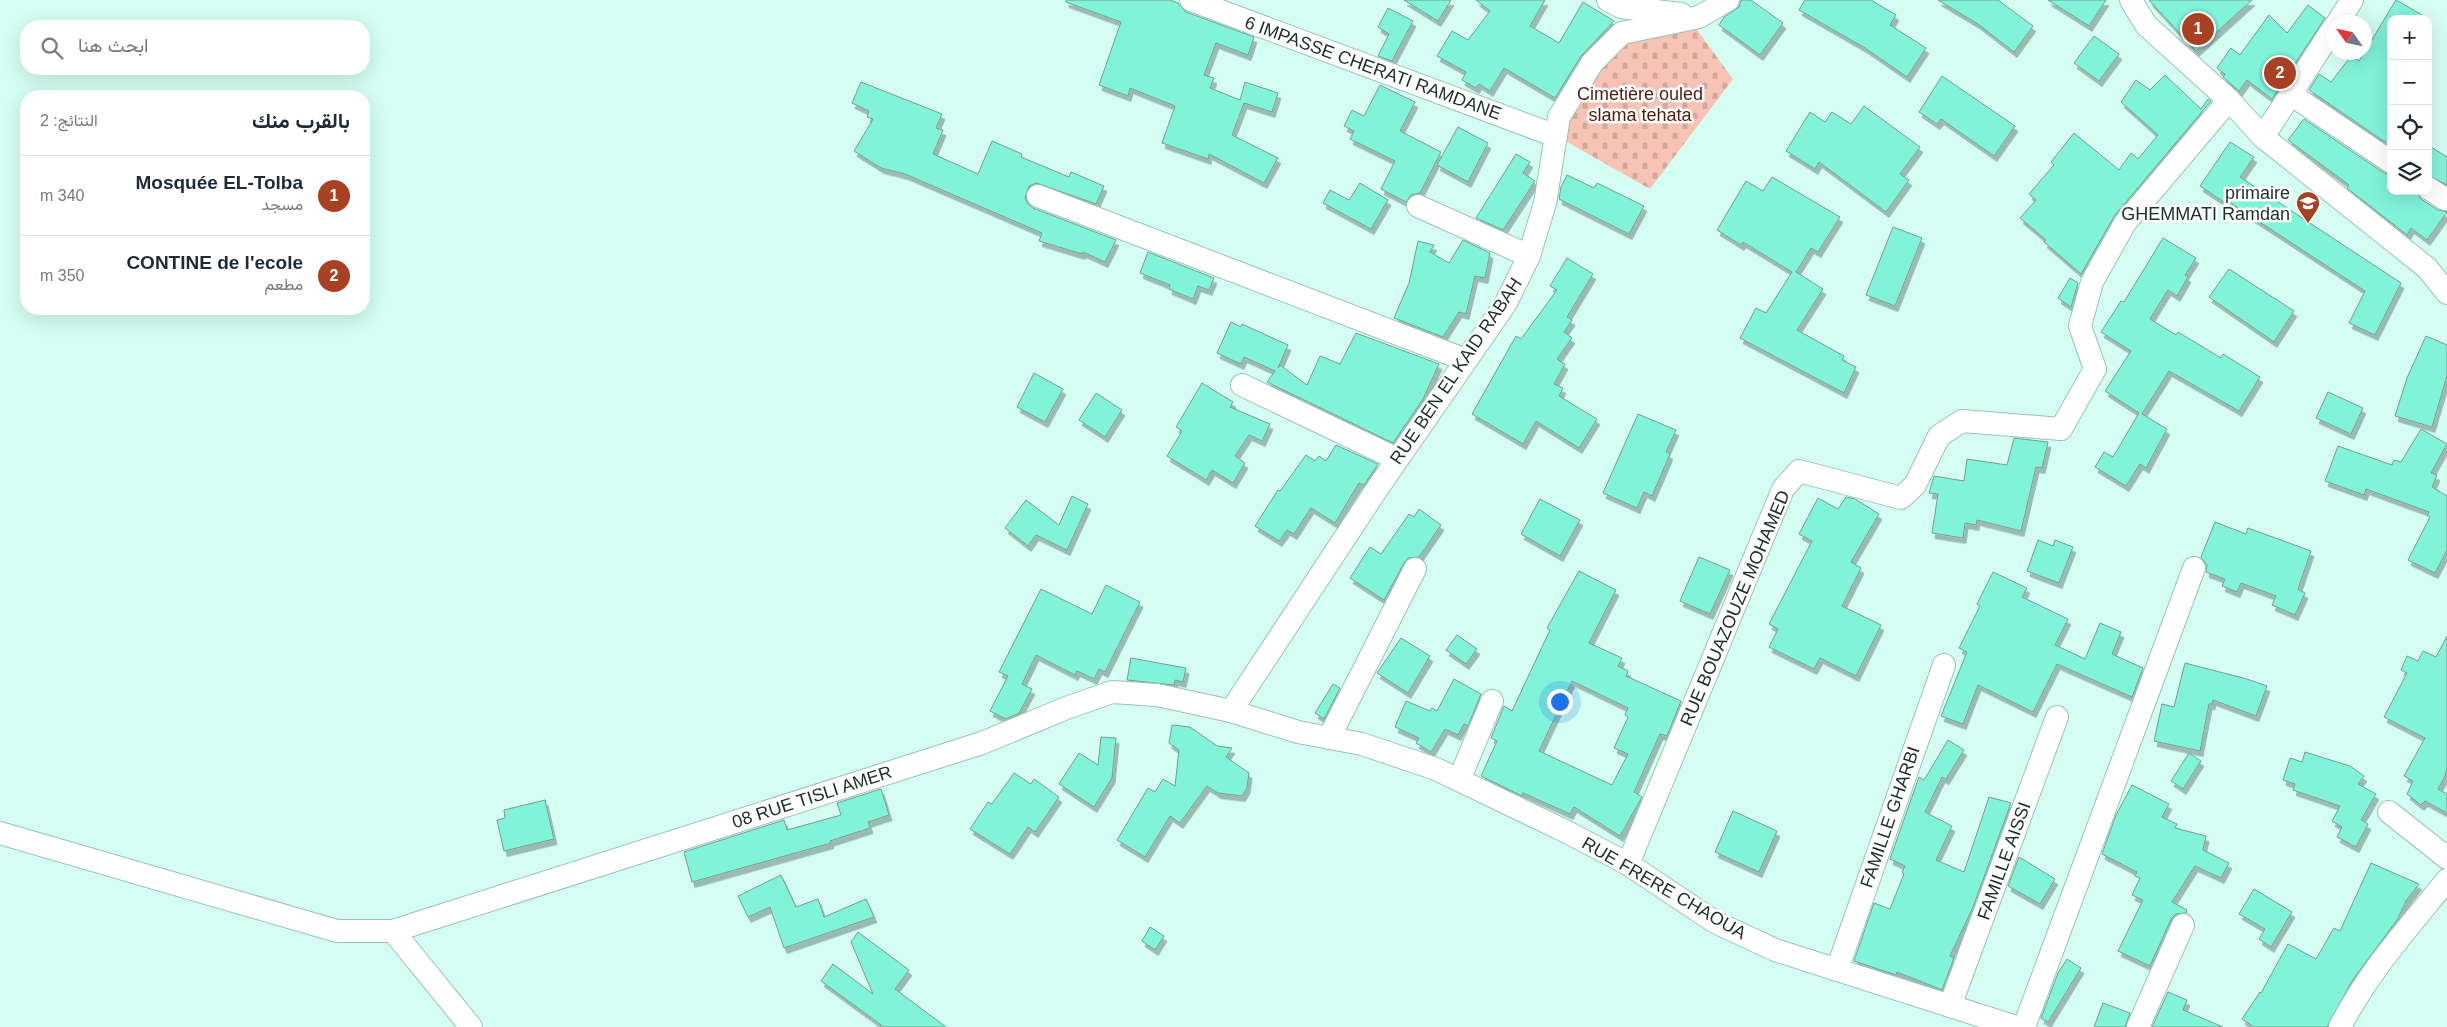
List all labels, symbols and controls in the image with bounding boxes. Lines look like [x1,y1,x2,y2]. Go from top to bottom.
pin: 1 [2182,10,2214,48]
street label: 6 IMPASSE CHERATI RAMDANE [1242,12,1504,124]
north arrow [2327,15,2372,60]
map controls [2387,15,2432,195]
button: + [2387,15,2432,60]
search box [20,20,370,75]
icon: search [38,34,66,62]
text: ابحث هنا [78,35,148,56]
pin: 2 [2264,54,2296,92]
button: − [2387,60,2432,105]
park label: Cimetière ouled slama tehata [1577,84,1703,125]
button: locate [2387,105,2432,150]
text: بالقرب منك [252,109,350,132]
text: النتائج: 2 [40,112,98,129]
button: layers [2387,150,2432,195]
text: Mosquée EL-Tolba [136,172,303,193]
place label: primaire GHEMMATI Ramdan [2121,183,2290,224]
text: 340 m [40,187,84,204]
text: 1 [330,187,338,204]
school or university icon: primaire GHEMMATI Ramdan [2295,190,2321,224]
text: مسجد [262,196,303,213]
text: CONTINE de l'ecole [126,252,303,273]
text: 350 m [40,267,84,284]
text: 2 [330,267,338,284]
street label: RUE BEN EL KAID RABAH [1386,274,1526,468]
text: مطعم [264,276,303,293]
street label: RUE BOUAZOUZE MOHAMED [1676,487,1794,729]
your location [1547,689,1573,715]
street label: FAMILLE GHARBI [1856,744,1924,890]
street label: 08 RUE TISLI AMER [730,762,894,832]
street label: FAMILLE AISSI [1973,799,2035,923]
street label: RUE FRERE CHAOUA [1578,833,1750,943]

